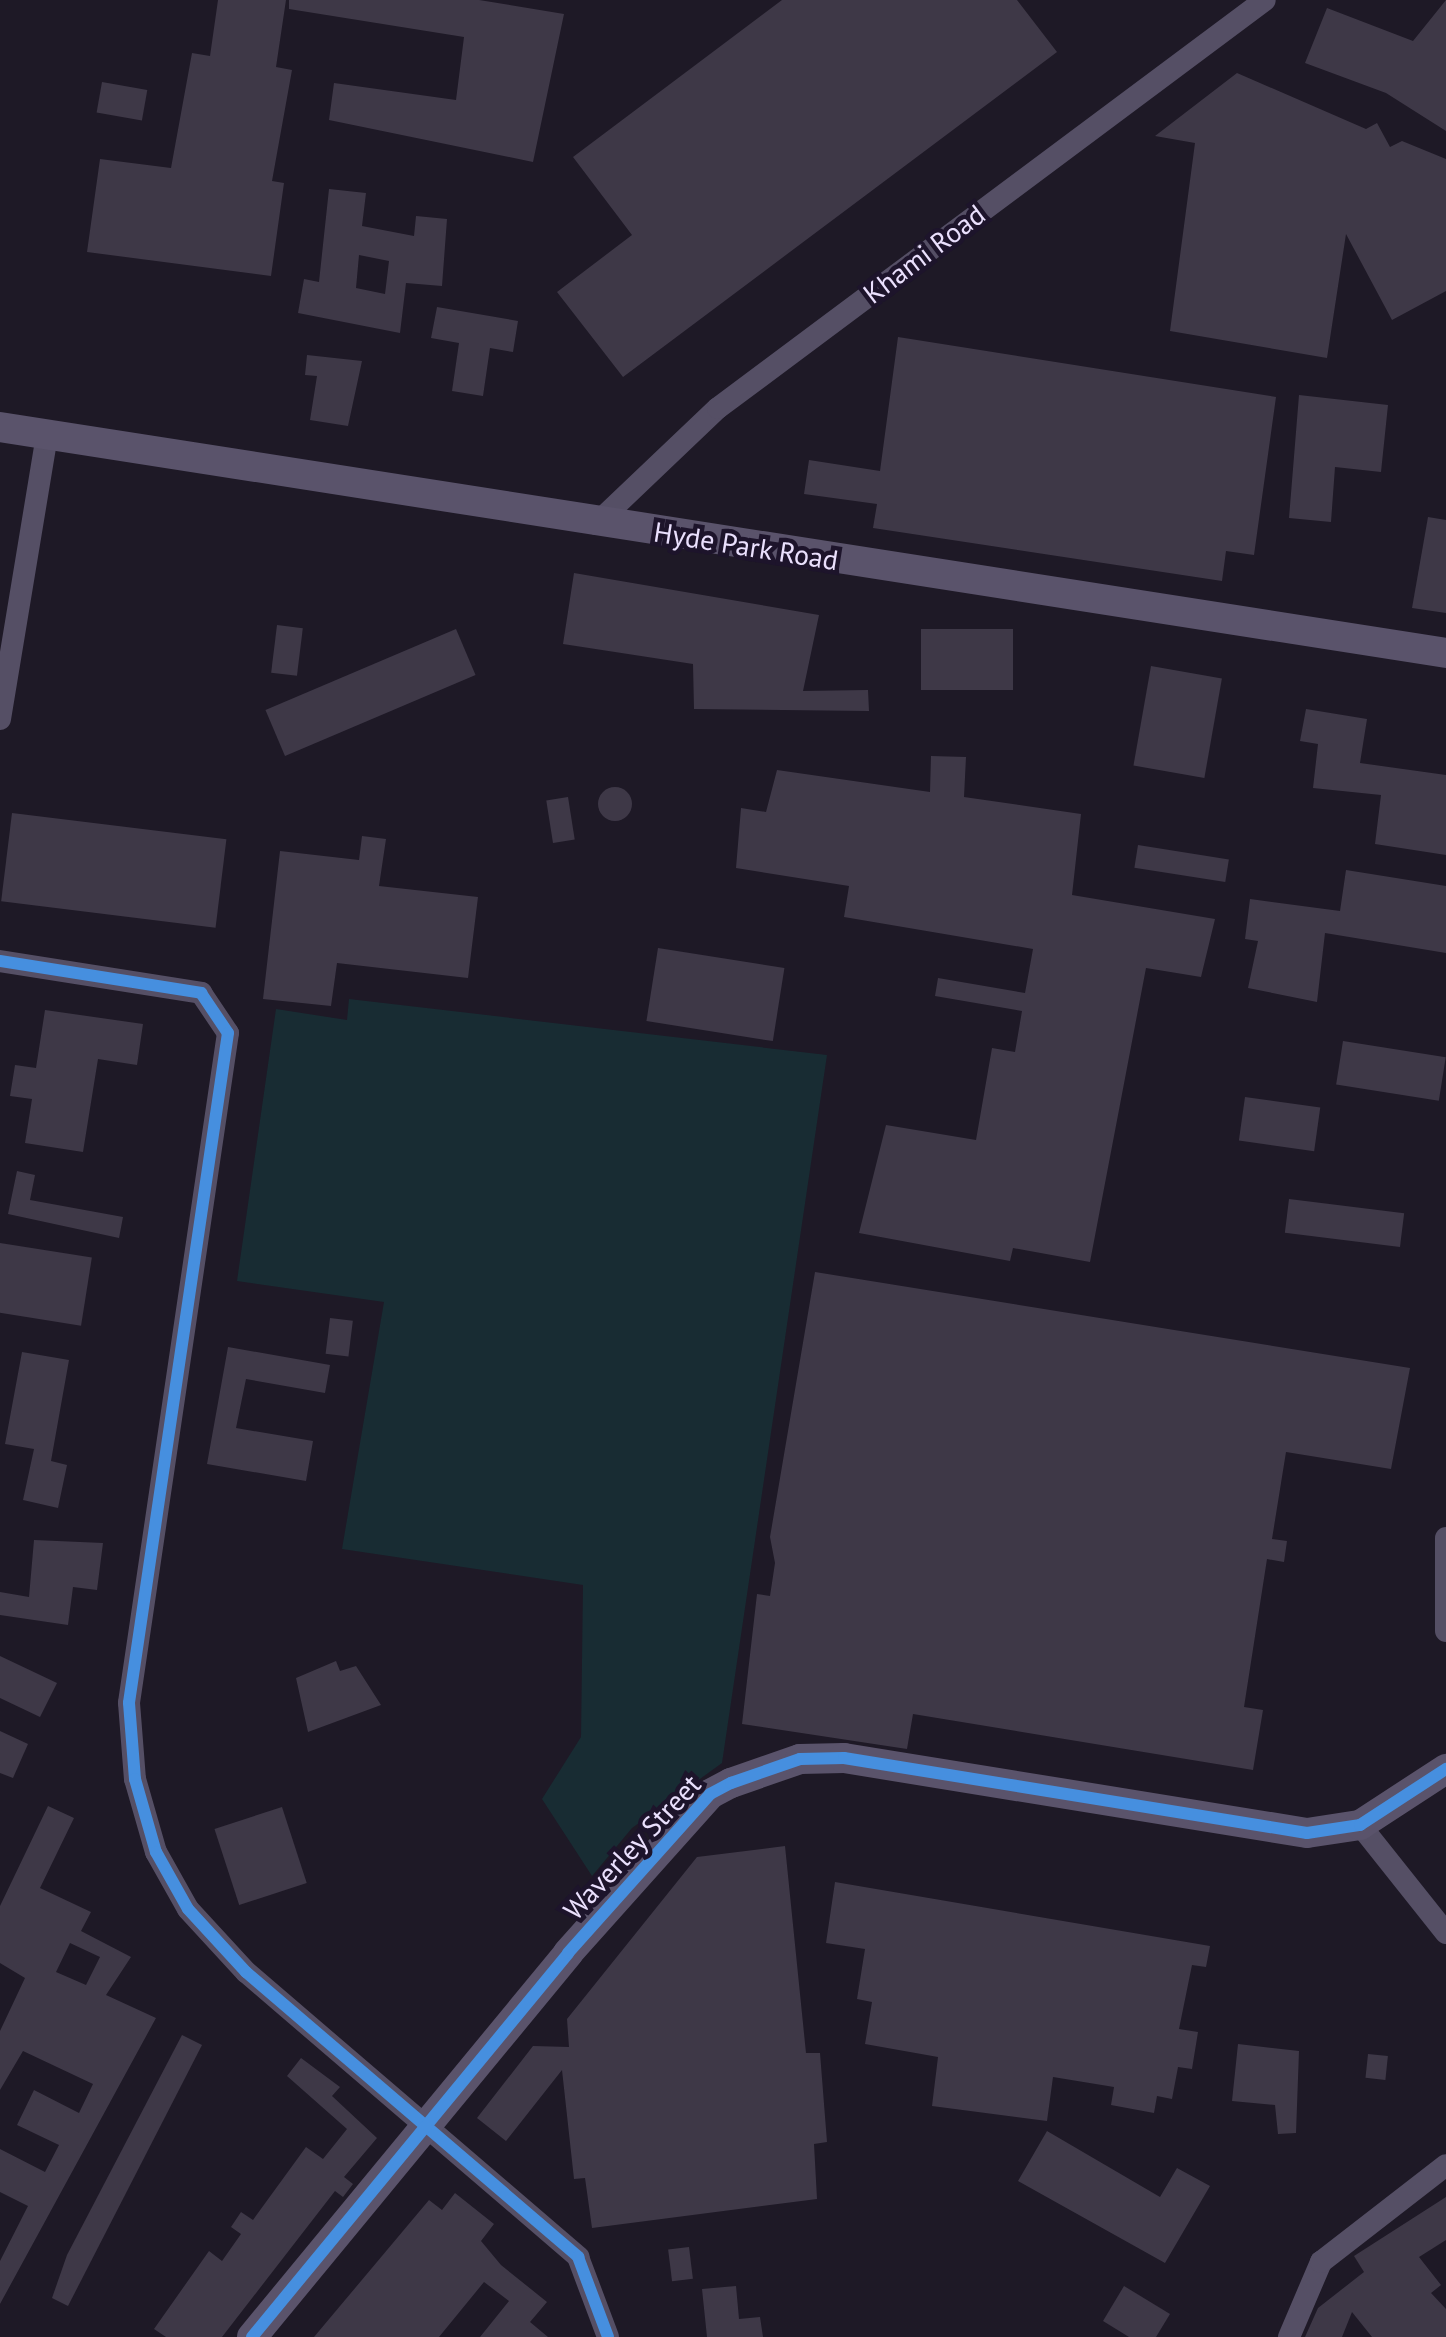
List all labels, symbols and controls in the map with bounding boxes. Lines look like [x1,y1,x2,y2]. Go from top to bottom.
street label: Khami Road [857,197,991,311]
street label: Hyde Park Road [651,515,841,577]
street label: Waverley Street [556,1767,708,1927]

